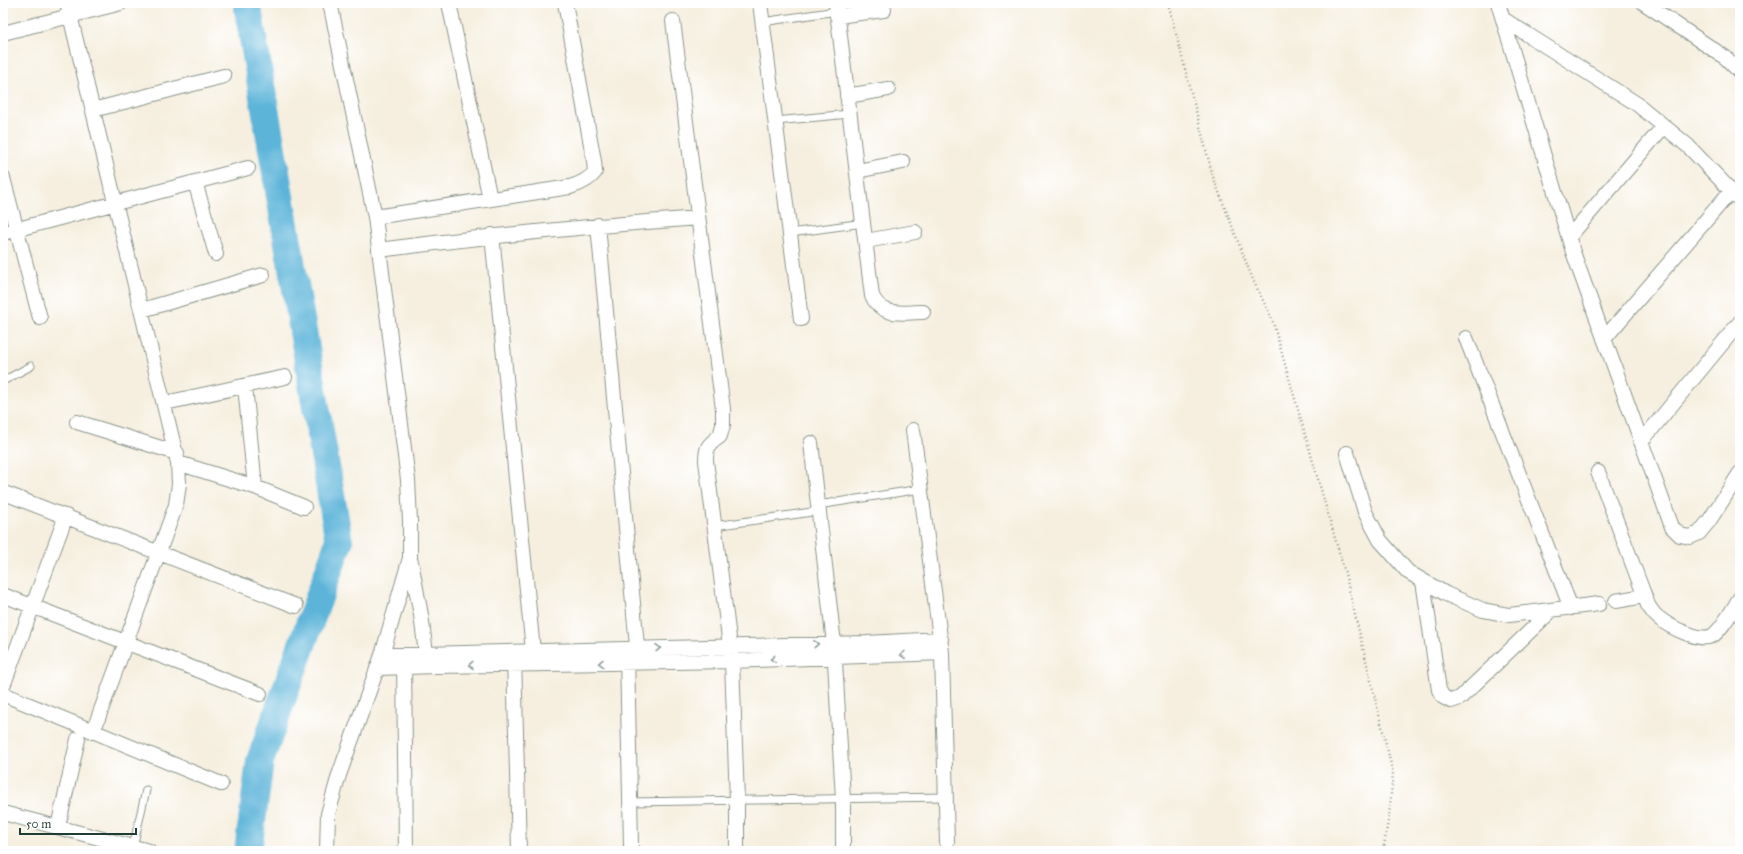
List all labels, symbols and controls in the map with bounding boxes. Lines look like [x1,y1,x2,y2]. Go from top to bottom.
one-way arrow [813,640,819,649]
one-way arrow [655,644,661,652]
one-way arrow [900,650,906,659]
one-way arrow [770,655,776,663]
one-way arrow [598,659,604,667]
one-way arrow [468,661,474,669]
scale bar [20,810,136,836]
text: 50 m [26,817,51,831]

